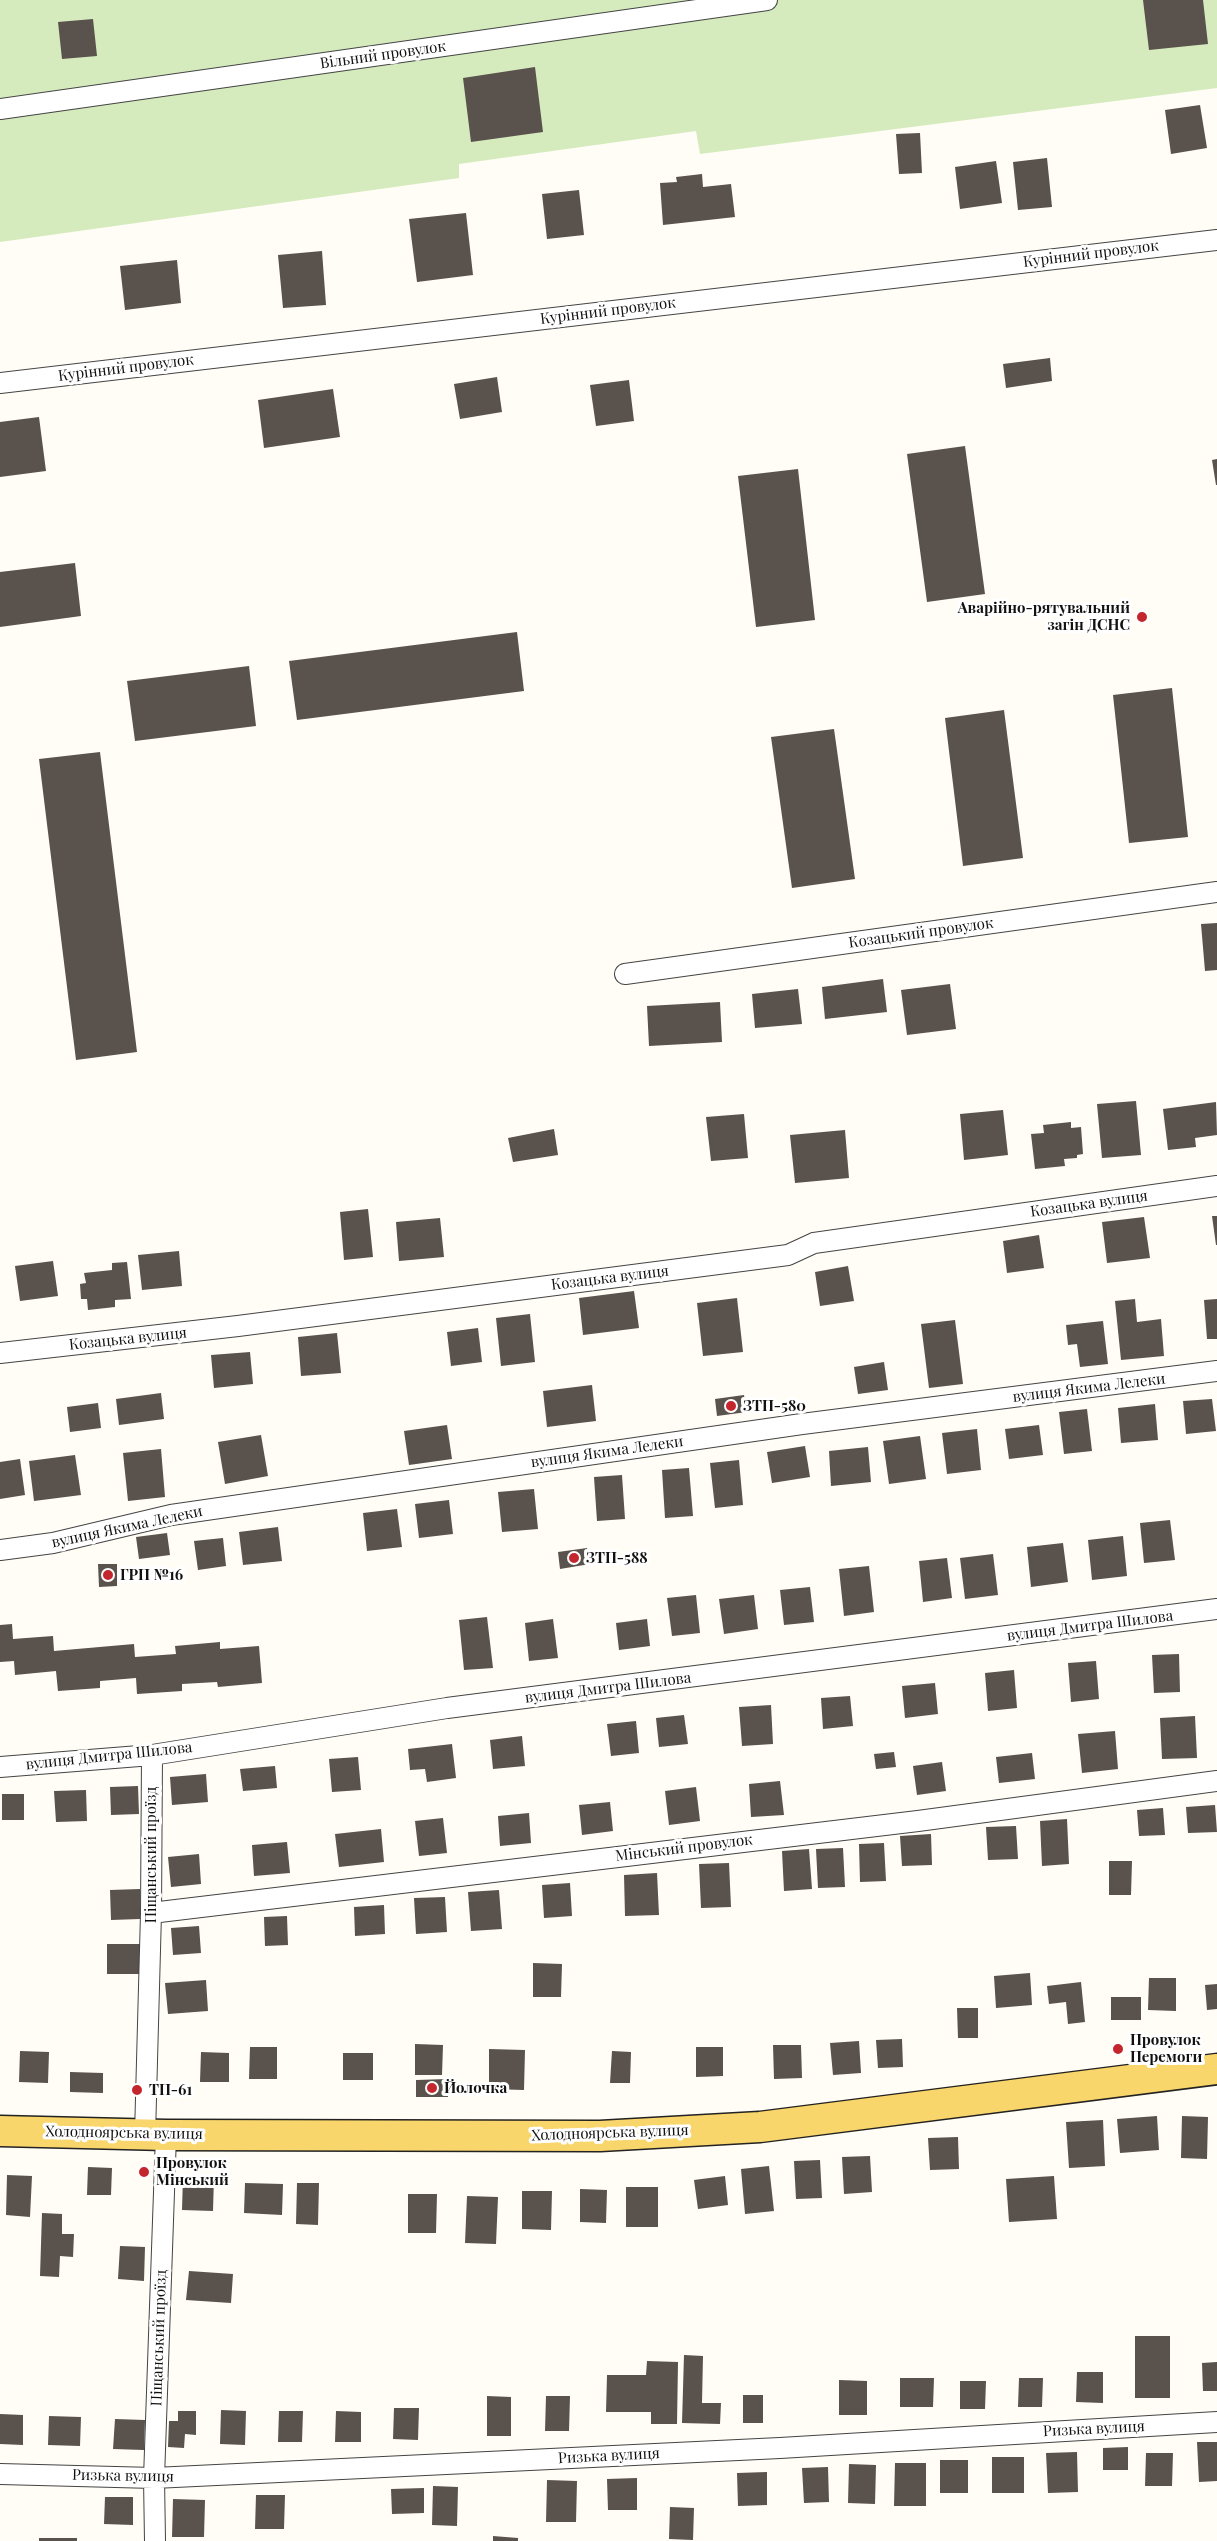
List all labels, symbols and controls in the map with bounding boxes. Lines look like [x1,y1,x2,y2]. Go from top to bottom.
street label: Вільний провулок [319,37,447,73]
street label: Курінний провулок [1022,237,1160,271]
street label: Курінний провулок [539,294,677,328]
street label: Курінний провулок [57,351,195,385]
place label: Аварійно-рятувальний загін ДСНС [958,599,1130,634]
marker: Аварійно-рятувальний загін ДСНС [1135,610,1149,624]
street label: Козацький провулок [847,914,995,952]
street label: Козацька вулиця [1029,1187,1149,1221]
street label: Козацька вулиця [550,1262,670,1294]
street label: Козацька вулиця [68,1324,188,1354]
street label: вулиця Якима Лелеки [1012,1370,1166,1406]
place label: ЗТП-580 [743,1397,806,1415]
marker: ЗТП-580 [724,1399,738,1413]
street label: вулиця Якима Лелеки [530,1432,684,1472]
street label: вулиця Якима Лелеки [50,1502,204,1552]
place label: ЗТП-588 [586,1549,648,1567]
marker: ЗТП-588 [567,1551,581,1565]
place label: ГРП №16 [120,1566,183,1584]
marker: ГРП №16 [101,1568,115,1582]
street label: вулиця Дмитра Шилова [1006,1607,1174,1645]
street label: вулиця Дмитра Шилова [524,1669,692,1707]
street label: вулиця Дмитра Шилова [25,1738,193,1774]
street label: Піщанський проїзд [142,1787,160,1923]
street label: Мінський провулок [614,1831,754,1865]
place label: Провулок Перемоги [1130,2031,1202,2066]
marker: Провулок Перемоги [1111,2042,1125,2056]
place label: Йолочка [444,2079,507,2097]
place label: ТП-61 [149,2081,192,2099]
marker: Йолочка [425,2081,439,2095]
marker: ТП-61 [130,2083,144,2097]
street label: Холодноярська вулиця [531,2121,689,2145]
street label: Холодноярська вулиця [45,2123,203,2143]
place label: Провулок Мінський [156,2154,229,2189]
marker: Провулок Мінський [137,2165,151,2179]
street label: Піщанський проїзд [148,2269,170,2407]
street label: Ризька вулиця [1043,2417,1145,2441]
street label: Ризька вулиця [558,2444,660,2468]
street label: Ризька вулиця [72,2466,174,2486]

